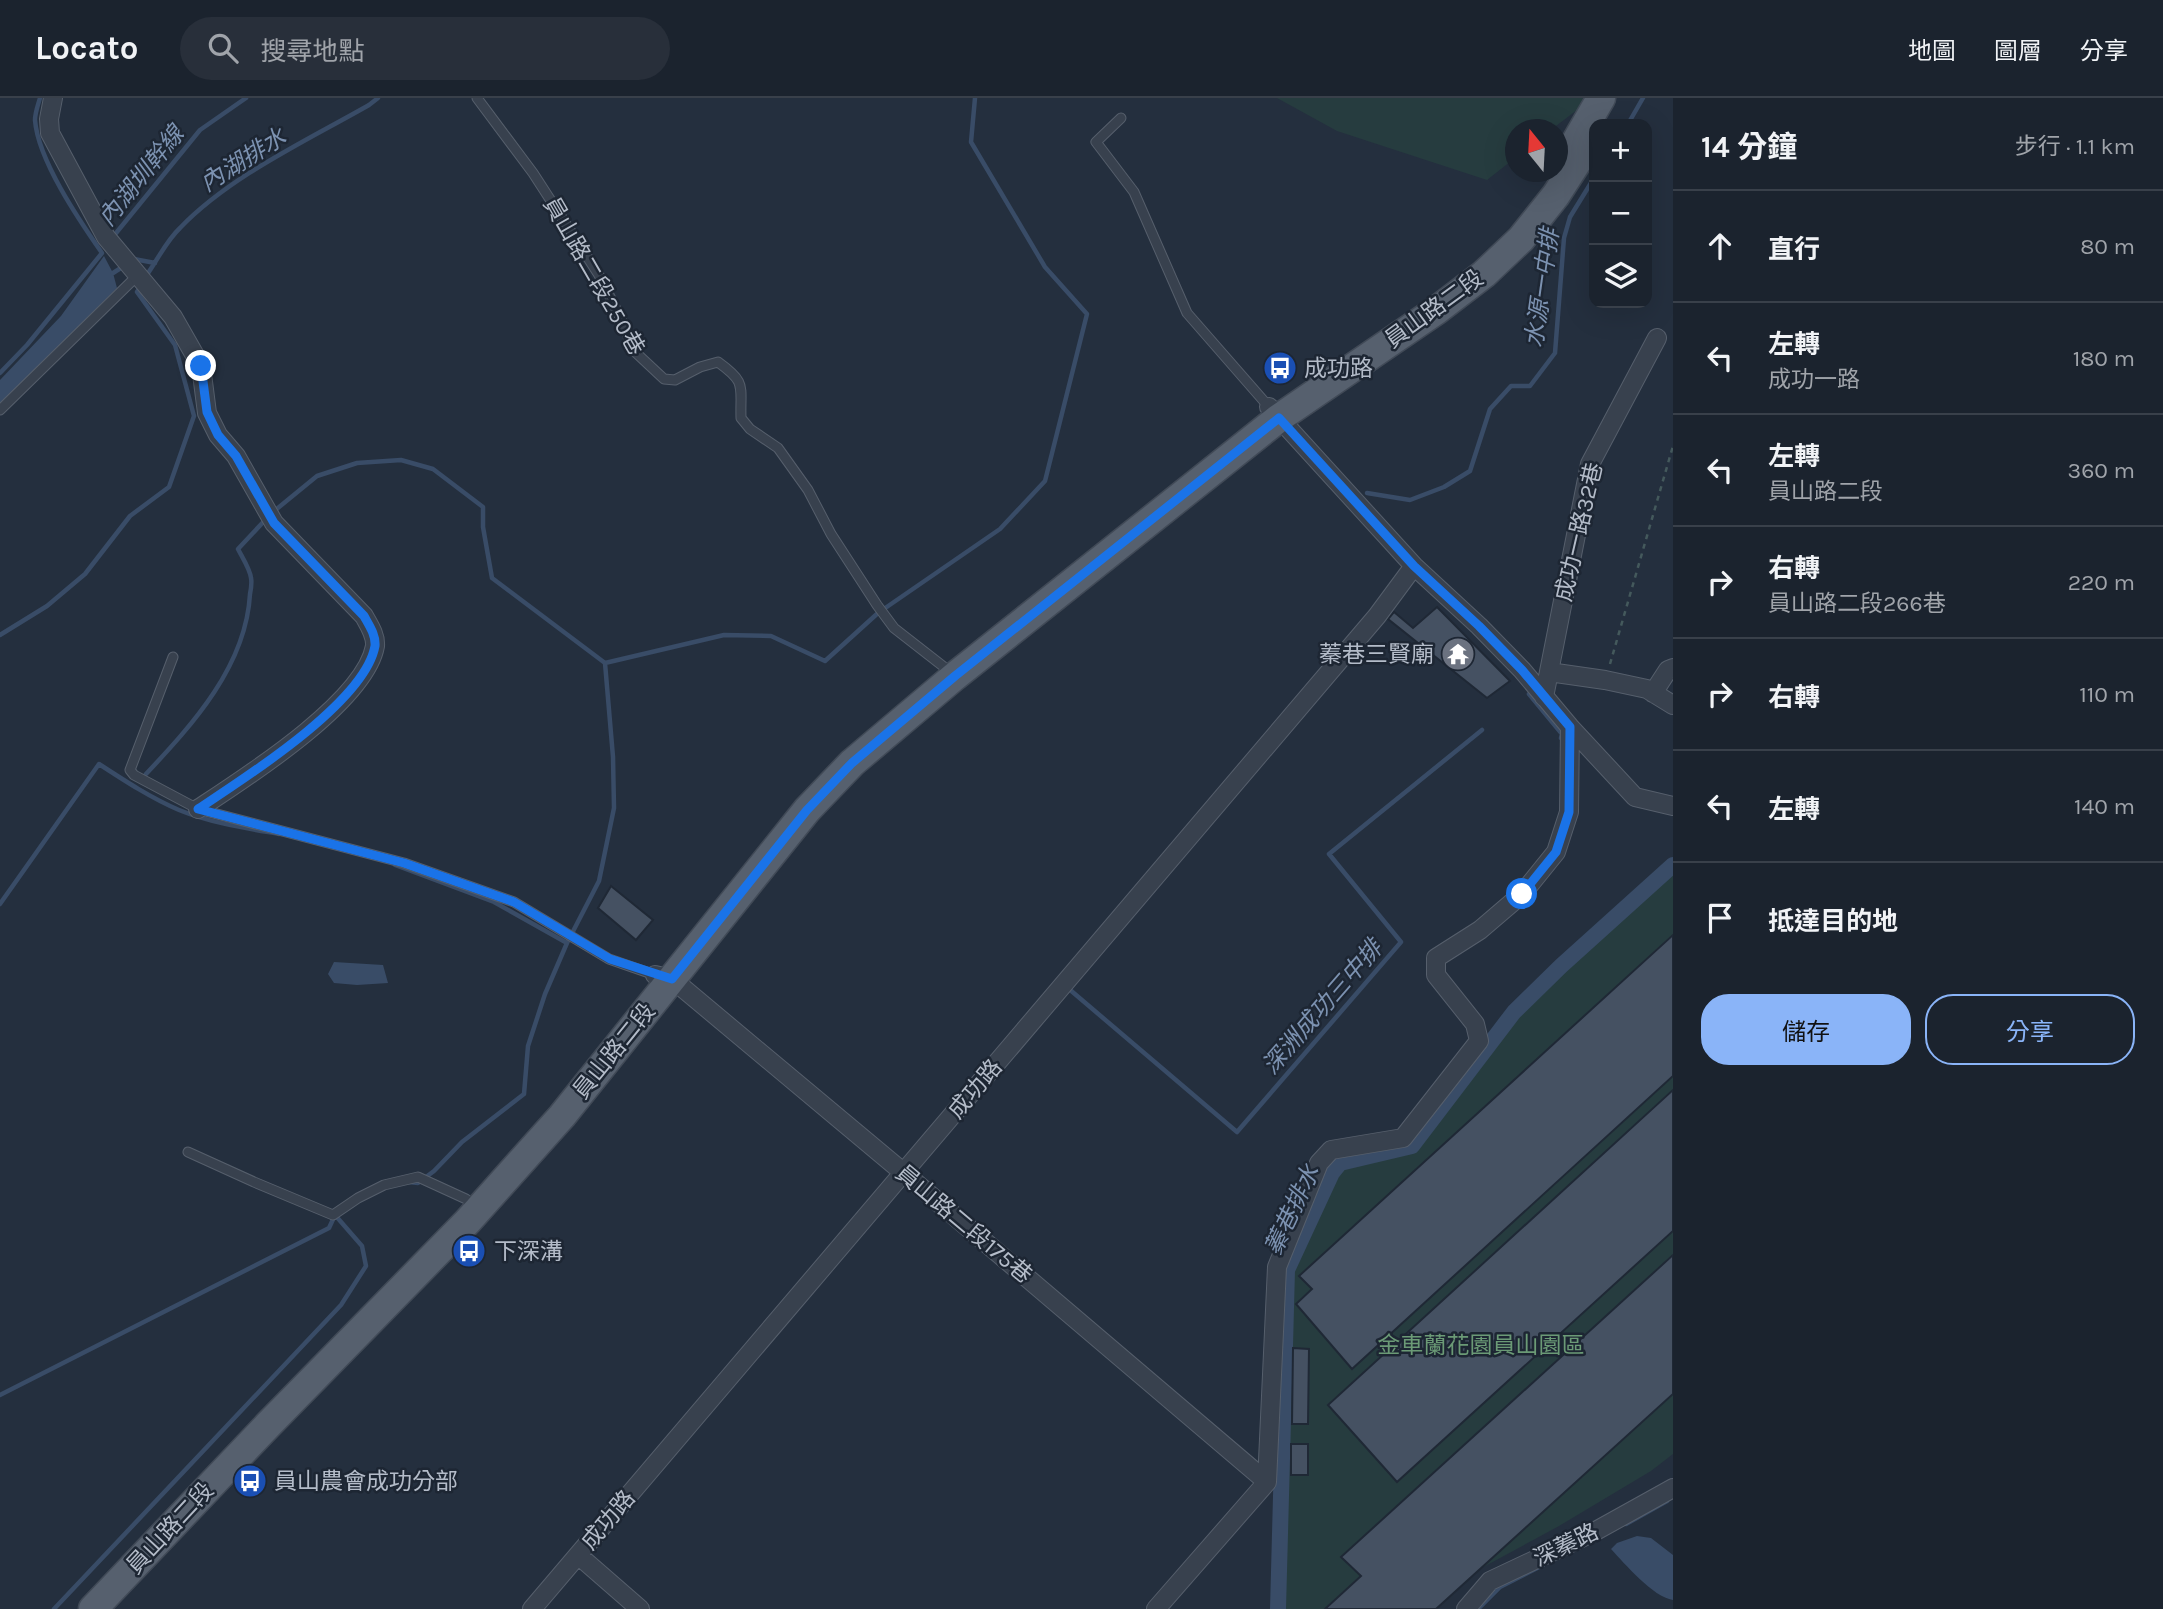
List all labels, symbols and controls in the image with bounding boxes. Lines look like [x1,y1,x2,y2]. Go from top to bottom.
search box [180,17,670,80]
text: Locato [35,29,138,67]
icon: search [204,29,242,67]
text: 搜尋地點 [260,36,364,67]
text: 地圖 [1908,37,1956,65]
text: 圖層 [1994,37,2042,65]
text: 分享 [2080,37,2128,65]
water label: 內湖圳幹線 [92,118,192,231]
north arrow [1505,119,1568,182]
map controls [1589,119,1652,308]
button: + [1589,119,1652,182]
water label: 內湖排水 [195,122,292,197]
text: 14 分鐘 [1701,129,1797,165]
text: 步行 · 1.1 km [2015,133,2135,160]
button: − [1589,182,1652,245]
street label: 員山路二段250巷 [538,192,650,360]
water label: 水源一中排 [1520,224,1565,349]
icon: ahead [1701,227,1739,265]
text: 80 m [2080,233,2135,260]
text: 直行 [1768,234,1820,265]
button: layers [1589,245,1652,308]
street label: 員山路二段 [1380,264,1488,354]
text: 左轉 [1768,329,1820,360]
icon: left [1701,339,1739,377]
text: 180 m [2073,345,2135,372]
bus stop icon: 成功路 [1261,349,1299,387]
route end [185,350,216,381]
place label: 成功路 [1304,355,1373,382]
text: 成功一路 [1768,366,1860,393]
text: 左轉 [1768,441,1820,472]
icon: left [1701,451,1739,489]
text: 360 m [2068,457,2135,484]
street label: 成功一路32巷 [1550,460,1608,604]
text: 員山路二段 [1768,478,1883,505]
text: 右轉 [1768,553,1820,584]
icon: right [1701,563,1739,601]
text: 220 m [2068,569,2135,596]
text: 員山路二段266巷 [1768,590,1946,617]
temple icon: 蓁巷三賢廟 [1439,635,1477,673]
place label: 蓁巷三賢廟 [1319,641,1434,668]
icon: right [1701,675,1739,713]
text: 110 m [2079,681,2135,708]
text: 右轉 [1768,682,1820,713]
icon: left [1701,787,1739,825]
text: 140 m [2074,793,2135,820]
text: 左轉 [1768,794,1820,825]
route start [1506,878,1537,909]
icon: arrive [1701,899,1739,937]
text: 抵達目的地 [1768,906,1898,937]
water label: 深洲成功三中排 [1256,932,1390,1080]
button: 儲存 [1701,994,1911,1065]
button: 分享 [1925,994,2135,1065]
street label: 員山路二段 [567,998,661,1104]
street label: 成功路 [942,1054,1008,1124]
street label: 員山路二段175巷 [890,1159,1038,1289]
water label: 蓁巷排水 [1259,1160,1325,1259]
bus stop icon: 下深溝 [450,1232,488,1270]
place label: 下深溝 [494,1238,563,1265]
park label: 金車蘭花園員山園區 [1378,1332,1585,1359]
bus stop icon: 員山農會成功分部 [231,1462,269,1500]
place label: 員山農會成功分部 [274,1468,458,1495]
street label: 員山路二段 [121,1477,219,1579]
street label: 成功路 [575,1485,641,1555]
street label: 深蓁路 [1529,1518,1603,1572]

